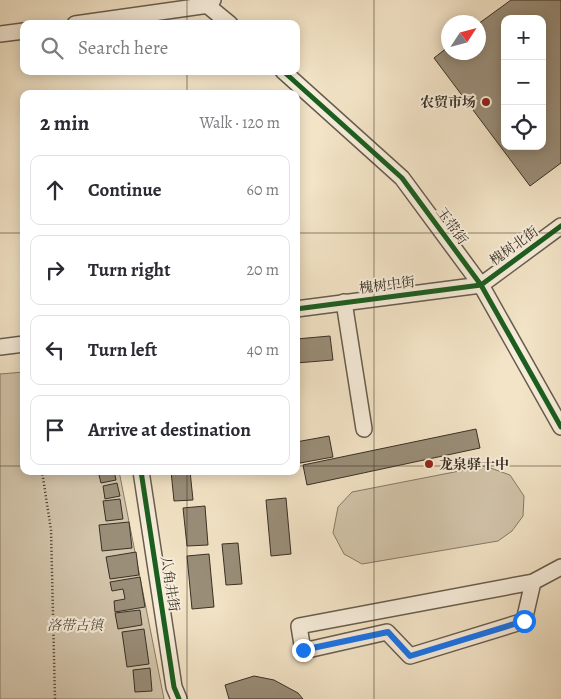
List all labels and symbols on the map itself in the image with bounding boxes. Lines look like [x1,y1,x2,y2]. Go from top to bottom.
north arrow [441,15,486,60]
place label: 农贸市场 [420,93,476,112]
marker: 农贸市场 [480,96,492,108]
street label: 玉带街 [432,203,472,249]
street label: 槐树北街 [486,222,542,270]
street label: 槐树中街 [358,272,416,298]
place label: 龙泉驿十中 [439,455,509,474]
marker: 龙泉驿十中 [423,458,435,470]
street label: 八角井街 [156,555,184,613]
route start [513,610,536,633]
park label: 洛带古镇 [47,616,105,635]
route end [292,639,315,662]

